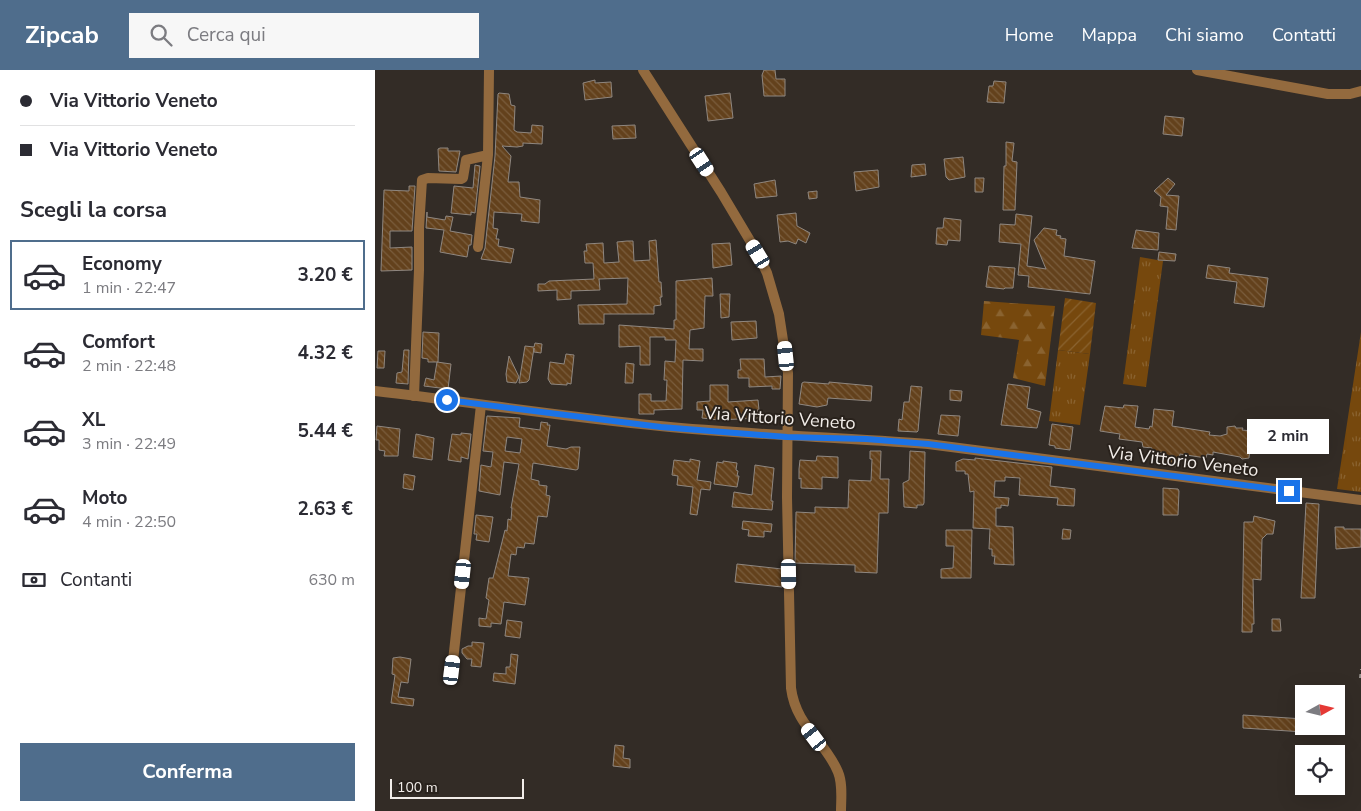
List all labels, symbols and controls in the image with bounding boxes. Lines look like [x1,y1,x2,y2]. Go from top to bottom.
search box [129,13,479,58]
text: Zipcab [25,19,99,51]
icon: search [147,21,175,49]
text: Cerca qui [187,22,266,48]
text: Home [1005,23,1053,47]
text: Mappa [1081,23,1137,47]
text: Chi siamo [1165,23,1244,47]
text: Contatti [1272,23,1336,47]
text: Via Vittorio Veneto [50,88,218,114]
text: Via Vittorio Veneto [50,137,218,163]
car [687,145,716,179]
text: Scegli la corsa [20,195,167,225]
car [743,237,772,271]
text: Economy [82,251,162,277]
icon: car [22,253,67,298]
text: 3.20 € [298,262,353,288]
text: 1 min · 22:47 [82,277,176,299]
text: Comfort [82,329,155,355]
icon: car [22,331,67,376]
text: 4.32 € [298,340,353,366]
car [776,340,795,372]
text: 2 min · 22:48 [82,355,176,377]
route start [436,389,458,411]
street label: Via Vittorio Veneto [702,401,857,435]
text: XL [82,407,105,433]
icon: car [22,409,67,454]
text: 5.44 € [298,418,353,444]
callout: 2 min [1248,418,1330,454]
text: 2 min [1267,425,1309,447]
text: 3 min · 22:49 [82,433,176,455]
street label: Via Vittorio Veneto [1105,440,1260,482]
route end [1278,480,1300,502]
text: Moto [82,485,128,511]
icon: car [22,487,67,532]
text: 2.63 € [298,496,353,522]
text: 4 min · 22:50 [82,511,176,533]
car [453,558,472,590]
car [781,559,796,589]
icon: cash [20,566,48,594]
text: Contanti [60,567,132,593]
text: 630 m [308,569,355,591]
car [442,654,461,686]
north arrow [1295,685,1345,735]
map controls [1295,685,1345,795]
car [798,721,829,753]
button: Conferma [20,743,355,801]
button: locate [1295,745,1345,795]
scale bar [390,776,524,799]
text: 100 m [397,778,438,797]

